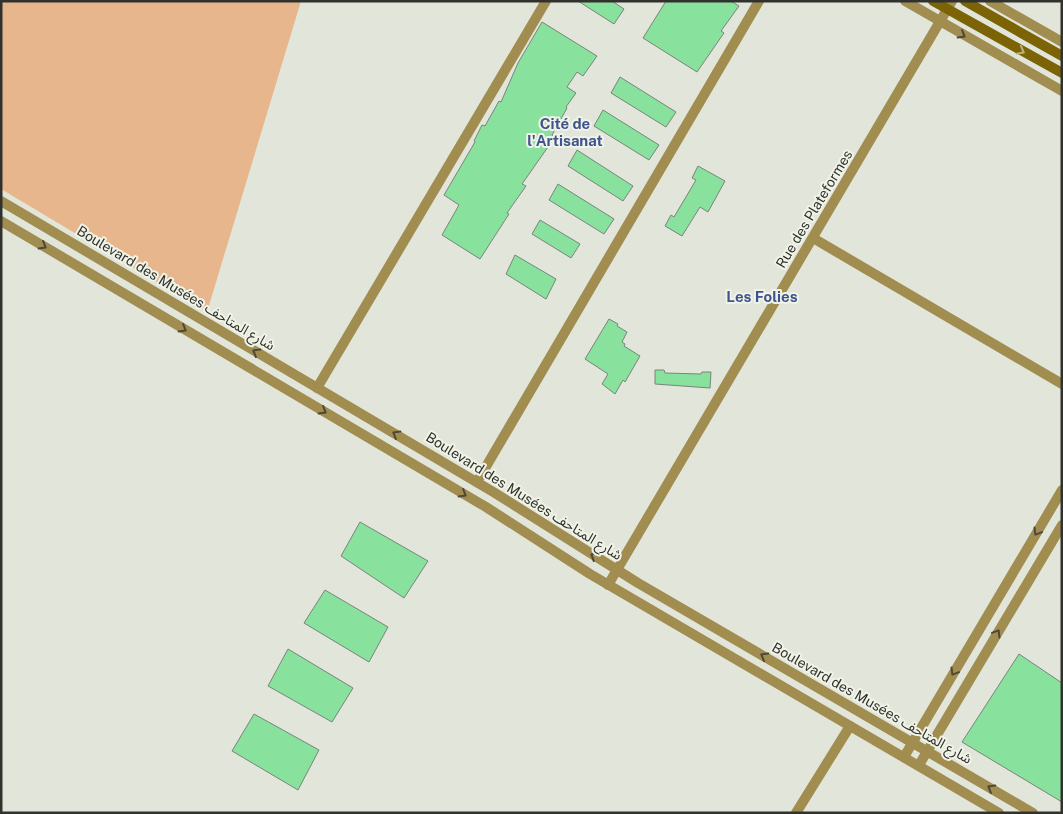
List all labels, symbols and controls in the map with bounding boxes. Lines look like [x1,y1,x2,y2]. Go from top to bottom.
one-way arrow [957,29,966,39]
one-way arrow [1016,45,1025,55]
district label: Cité de l'Artisanat [527,115,603,149]
street label: Rue des Plateformes [772,147,856,271]
street label: Boulevard des Musées شارع المتاحف [73,222,278,356]
one-way arrow [38,240,47,250]
district label: Les Folies [726,288,798,305]
one-way arrow [178,322,187,332]
one-way arrow [252,348,261,358]
one-way arrow [318,405,327,415]
street label: Boulevard des Musées شارع المتاحف [421,429,625,566]
one-way arrow [392,431,401,441]
one-way arrow [458,487,467,497]
one-way arrow [1033,527,1043,536]
one-way arrow [590,553,600,562]
one-way arrow [991,630,1001,639]
street label: Boulevard des Musées شارع المتاحف [768,639,975,770]
one-way arrow [761,652,770,662]
one-way arrow [951,667,961,676]
one-way arrow [987,784,996,794]

